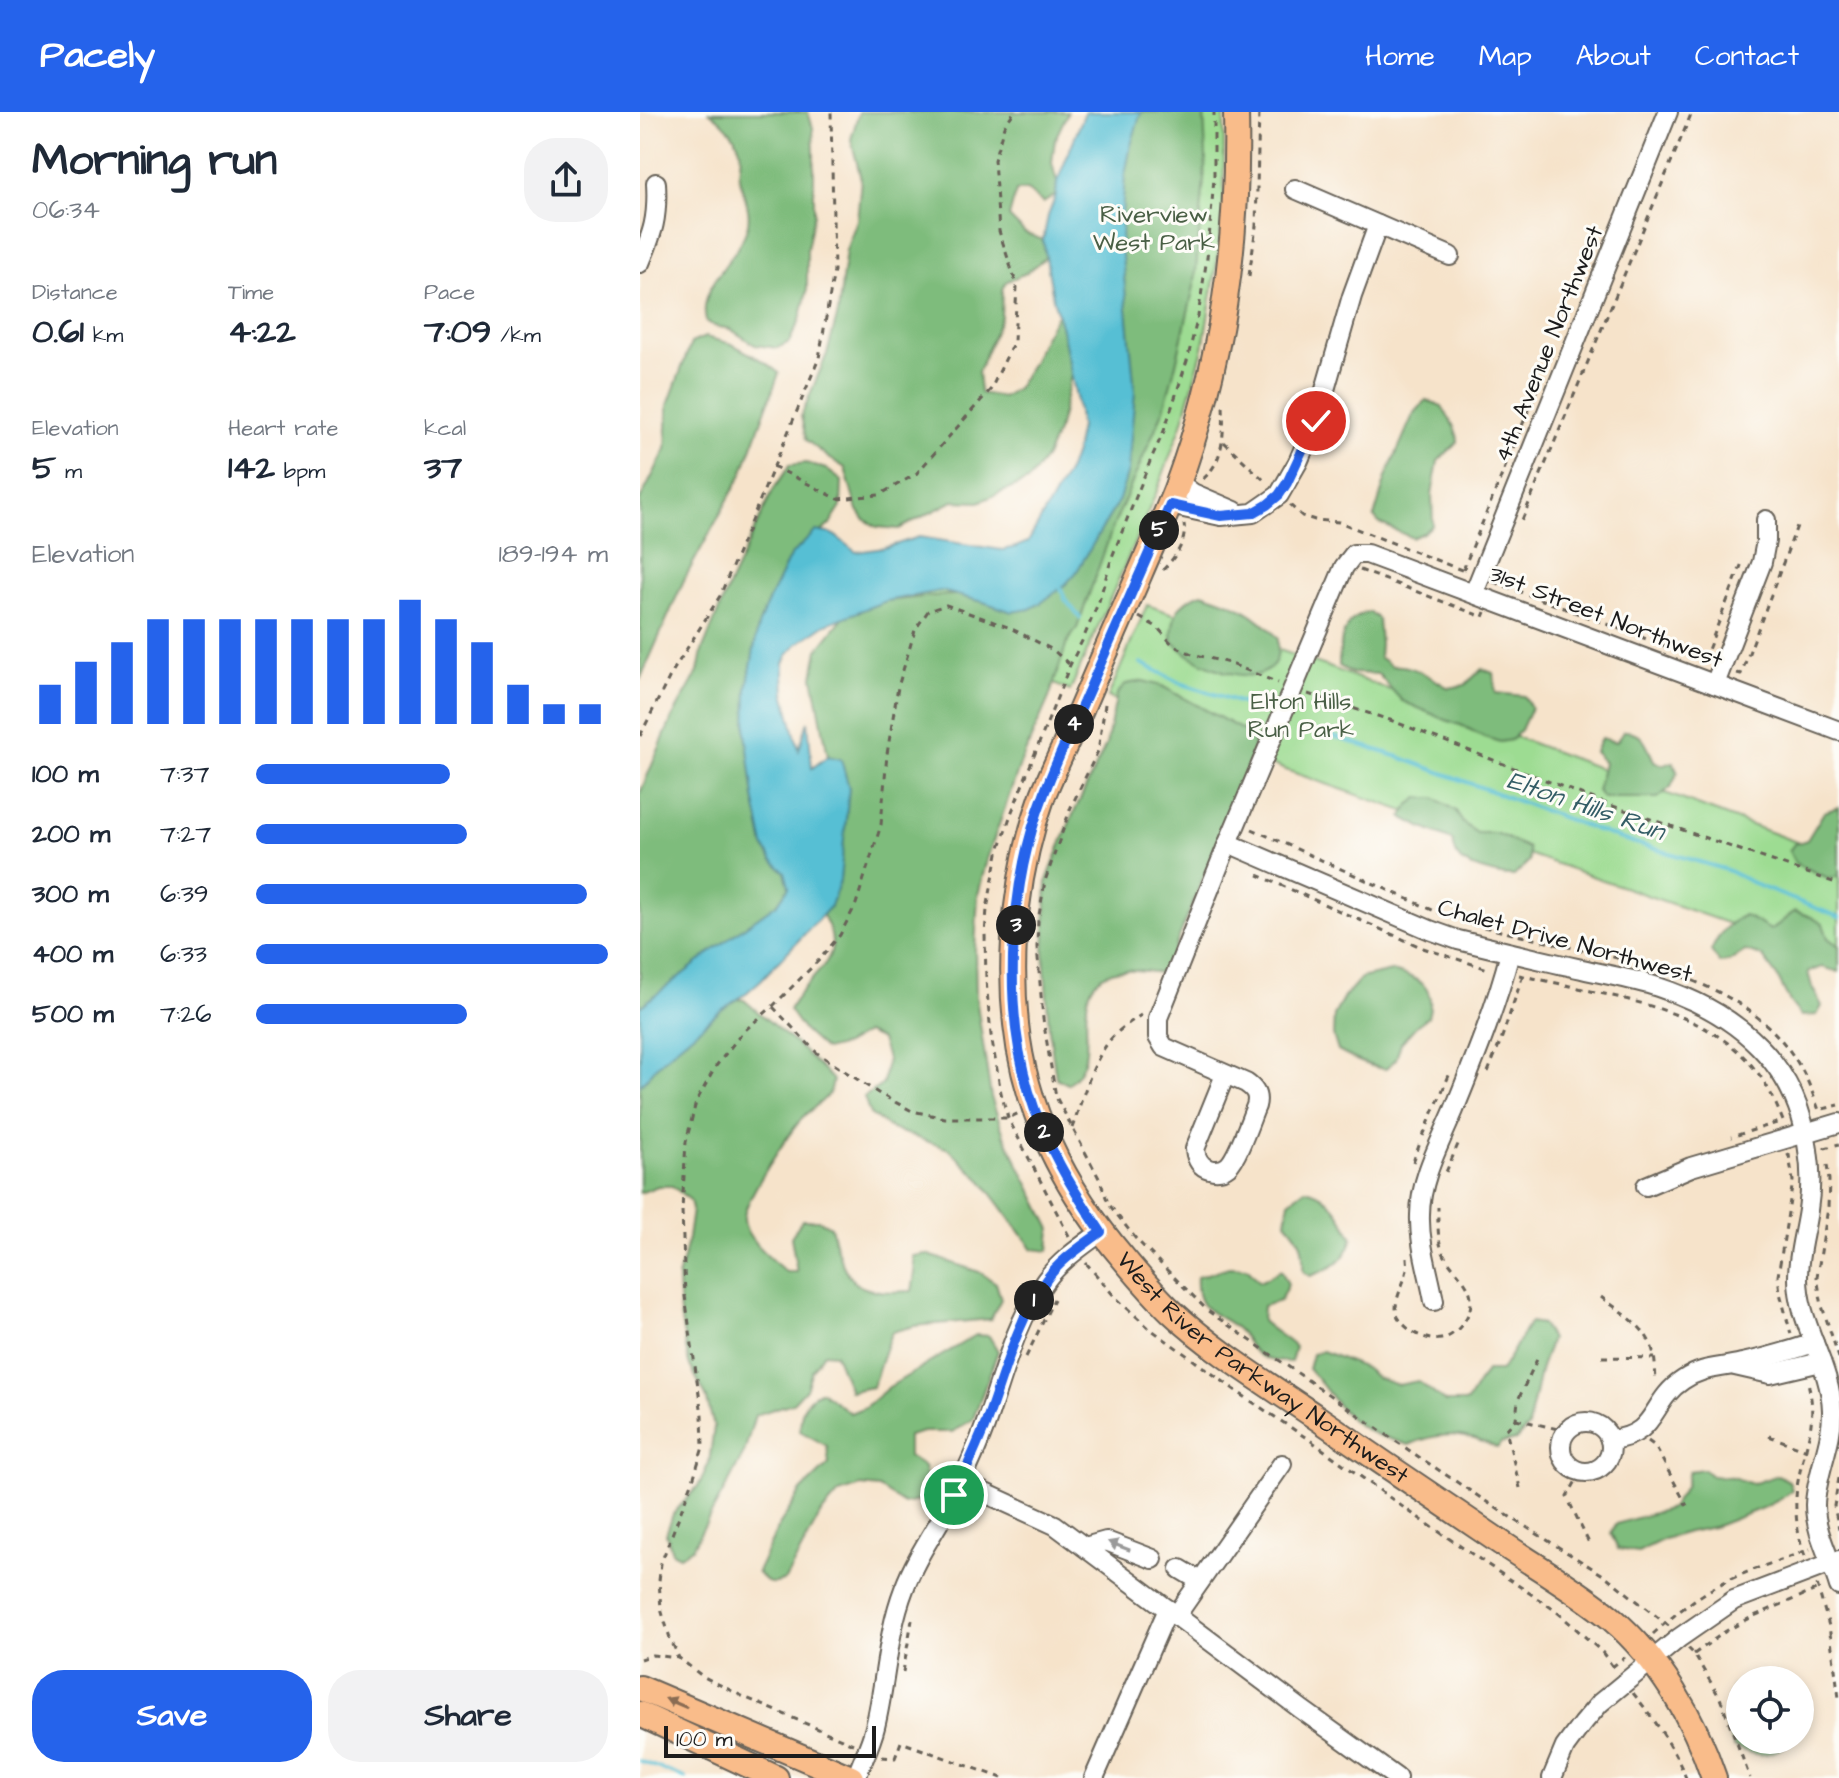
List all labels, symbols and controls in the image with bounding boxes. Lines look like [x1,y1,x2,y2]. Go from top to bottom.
text: Pacely [40,30,155,82]
text: Home [1365,37,1435,76]
text: Map [1479,37,1532,76]
text: About [1576,37,1651,76]
text: Contact [1695,37,1799,76]
text: Morning run [32,131,277,192]
button: share [524,138,608,222]
text: 06:34 [32,192,100,228]
park label: Riverview West Park [1093,198,1215,260]
street label: 4th Avenue Northwest [1486,220,1612,467]
text: Distance [32,277,118,308]
text: Time [228,277,274,308]
text: Pace [424,277,475,308]
text: 0.61 [32,308,84,356]
text: 4:22 [228,308,296,356]
text: 7:09 [424,308,491,356]
text: km [84,320,123,351]
text: /km [491,320,541,351]
pin [1282,387,1350,455]
icon: check [1294,399,1338,443]
text: Elevation [32,413,119,444]
text: Heart rate [228,413,338,444]
text: kcal [424,413,466,444]
text: 5 [32,444,56,492]
text: 142 [228,444,275,492]
text: 37 [424,444,462,492]
text: m [56,456,82,487]
text: bpm [275,456,325,487]
pin: 5 [1139,510,1179,550]
text: 5 [1151,514,1167,545]
text: Elevation [32,536,134,572]
text: 189–194 m [498,536,608,572]
street label: 31st Street Northwest [1484,557,1728,677]
park label: Elton Hills Run Park [1248,685,1354,747]
pin: 4 [1054,704,1094,744]
text: 4 [1067,708,1081,739]
text: 100 m [32,756,99,792]
text: 7:37 [160,756,210,792]
water label: Elton Hills Run [1503,762,1671,850]
text: 200 m [32,816,110,852]
text: 7:27 [160,816,211,852]
text: 300 m [32,876,109,912]
text: 6:39 [160,876,209,912]
street label: Chalet Drive Northwest [1434,891,1696,991]
pin: 3 [996,905,1036,945]
text: 3 [1010,909,1022,940]
text: 400 m [32,936,113,972]
text: 6:33 [160,936,207,972]
text: 500 m [32,996,114,1032]
text: 7:26 [160,996,212,1032]
pin: 2 [1024,1112,1064,1152]
text: 2 [1038,1116,1050,1147]
street label: West River Parkway Northwest [1108,1245,1416,1493]
pin: 1 [1014,1280,1054,1320]
text: 1 [1033,1284,1035,1315]
pin [920,1461,988,1529]
icon: arrive [932,1473,976,1517]
one-way arrow [1107,1539,1131,1552]
map controls [1726,1666,1814,1754]
button: locate [1726,1666,1814,1754]
button: Save [32,1670,312,1762]
button: Share [328,1670,608,1762]
one-way arrow [664,1697,688,1710]
scale bar [664,1722,876,1758]
text: 100 m [676,1724,733,1755]

